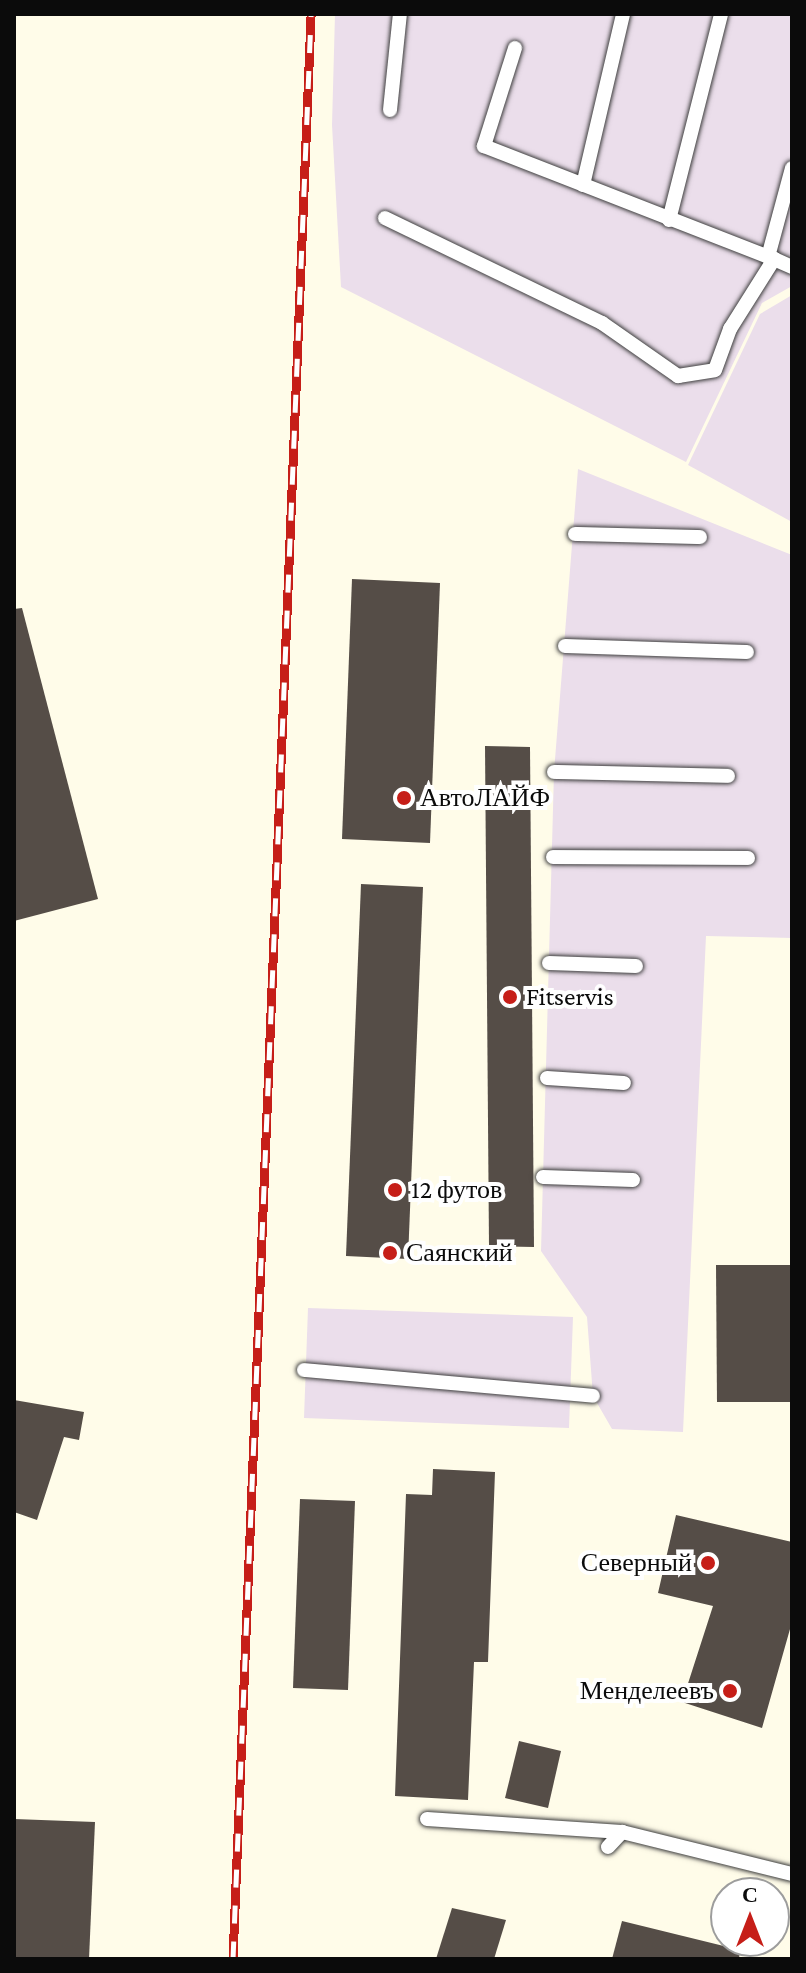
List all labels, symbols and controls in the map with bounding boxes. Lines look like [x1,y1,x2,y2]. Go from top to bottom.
place label: АвтоЛАЙФ [420,782,550,814]
marker: АвтоЛАЙФ [395,789,413,807]
place label: Fitservis [526,981,614,1013]
marker: Fitservis [501,988,519,1006]
place label: 12 футов [411,1174,502,1206]
marker: 12 футов [386,1181,404,1199]
place label: Саянский [406,1237,513,1269]
marker: Саянский [381,1244,399,1262]
place label: Северный [581,1547,692,1579]
marker: Северный [699,1554,717,1572]
place label: Менделеевъ [580,1675,714,1707]
marker: Менделеевъ [721,1682,739,1700]
north arrow [710,1877,790,1957]
text: С [742,1882,758,1907]

